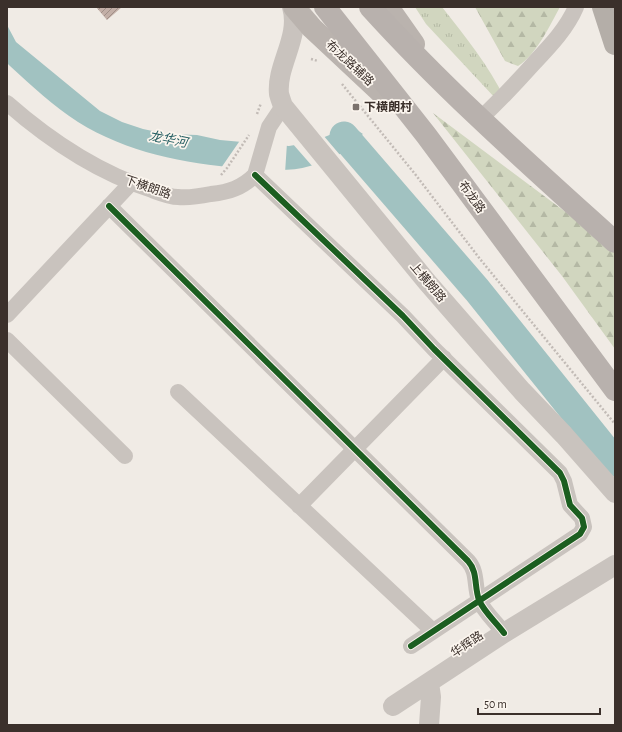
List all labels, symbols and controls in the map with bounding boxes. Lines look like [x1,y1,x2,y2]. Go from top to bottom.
street label: 布龙路辅路 [324,37,377,88]
place label: 下横朗村 [364,100,412,113]
marker: 下横朗村 [351,102,361,112]
water label: 龙华河 [148,129,192,151]
street label: 下横朗路 [123,173,173,200]
street label: 布龙路 [457,178,488,215]
street label: 上横朗路 [408,259,449,304]
street label: 华辉路 [448,628,485,659]
scale bar [478,690,600,716]
text: 50 m [484,698,507,710]

